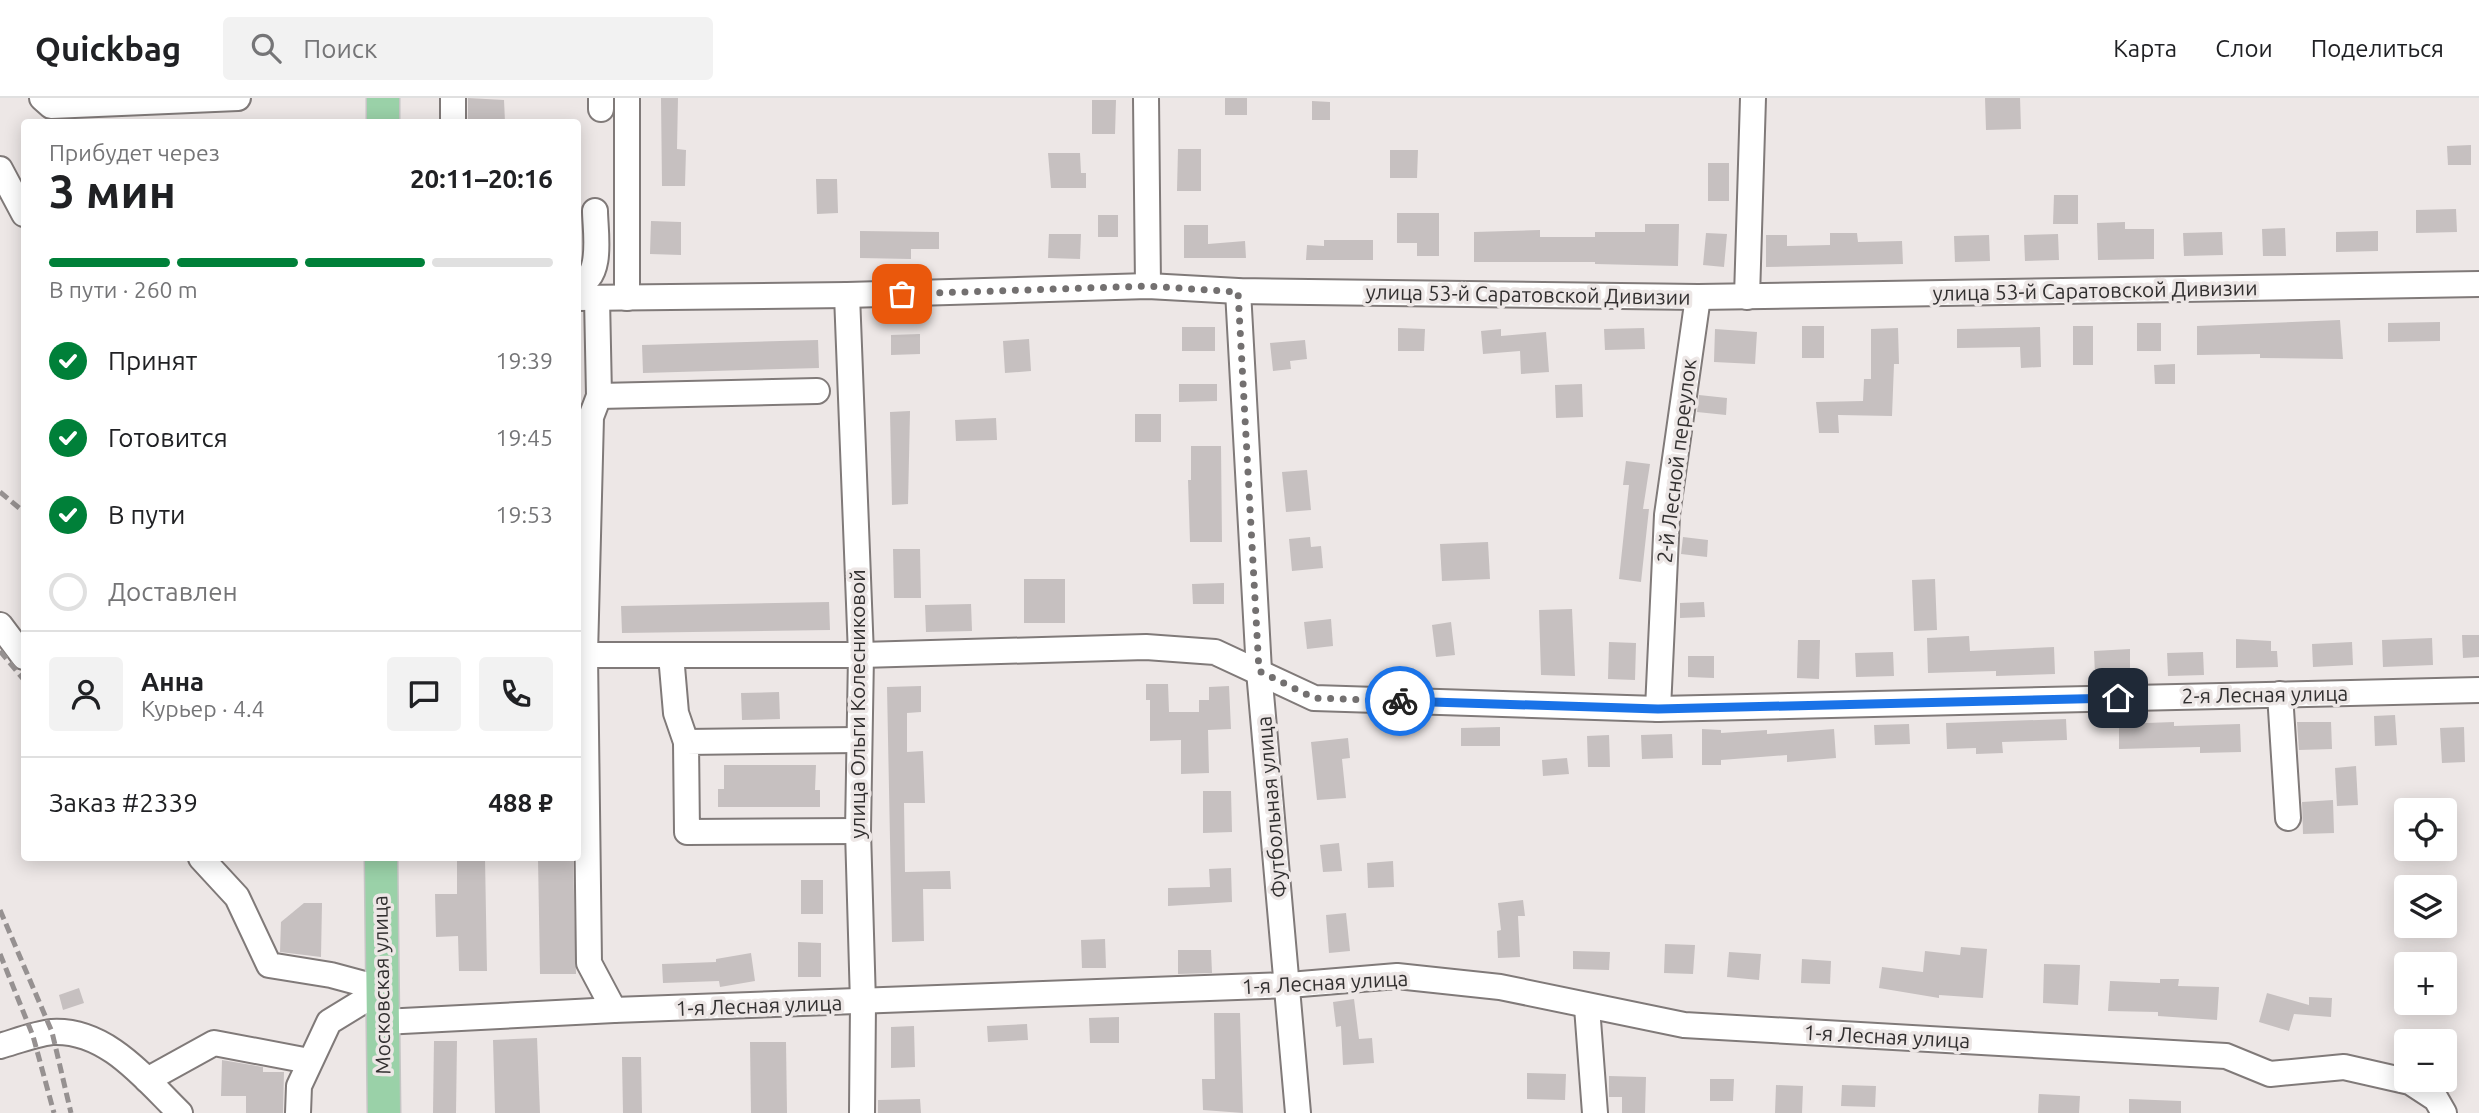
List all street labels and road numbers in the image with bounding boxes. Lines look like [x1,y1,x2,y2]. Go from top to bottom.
street label: улица 53-й Саратовской Дивизии [1932,275,2258,305]
street label: улица 53-й Саратовской Дивизии [1365,279,1691,309]
street label: 2-й Лесной переулок [1652,357,1700,564]
street label: улица Ольги Колесниковой [845,569,869,839]
street label: 2-я Лесная улица [2181,681,2348,707]
street label: Футбольная улица [1251,715,1291,899]
street label: Московская улица [367,895,395,1075]
street label: 1-я Лесная улица [1241,966,1409,998]
street label: 1-я Лесная улица [675,990,843,1020]
street label: 1-я Лесная улица [1803,1020,1971,1052]

